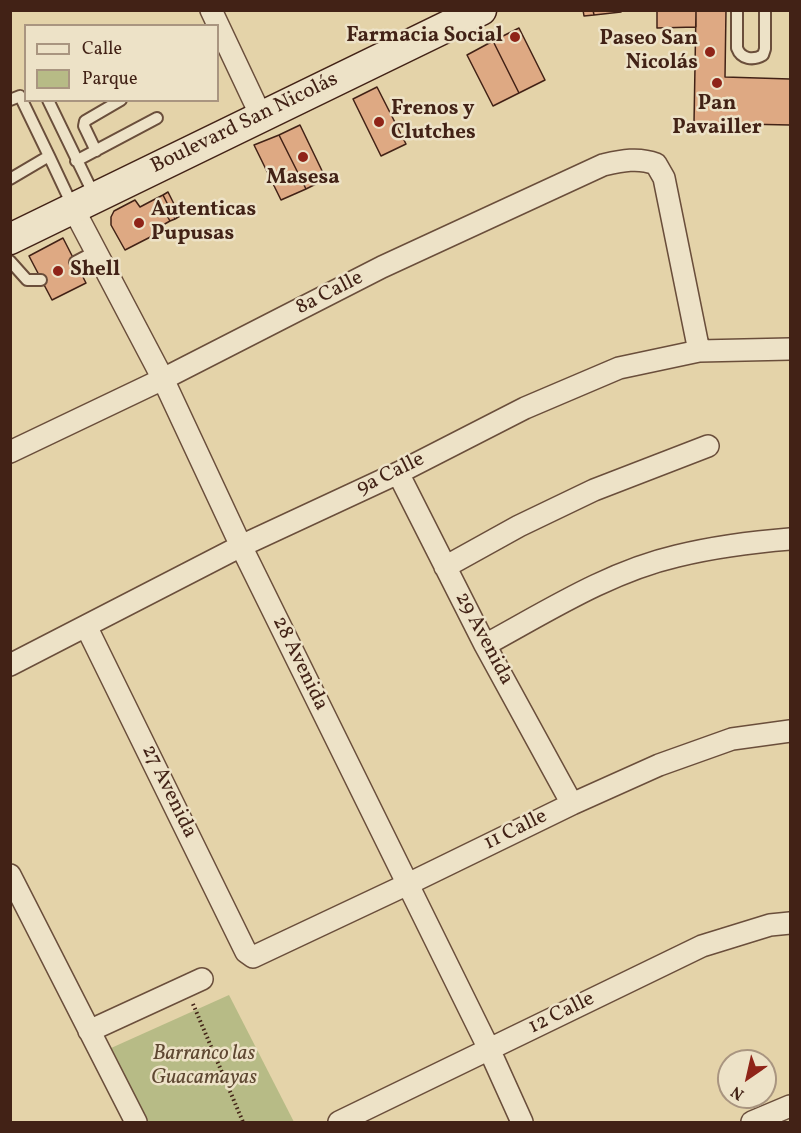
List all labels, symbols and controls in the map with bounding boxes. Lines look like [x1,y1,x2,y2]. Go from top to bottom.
legend [24,24,219,102]
place label: Farmacia Social [346,24,503,50]
place label: Paseo San Nicolás [599,27,698,77]
marker: Farmacia Social [508,30,522,44]
text: Calle [82,37,122,62]
marker: Paseo San Nicolás [703,45,717,59]
text: Parque [82,67,137,92]
street label: Boulevard San Nicolás [147,68,343,180]
marker: Pan Pavailler [710,76,724,90]
place label: Pan Pavailler [672,92,762,142]
place label: Frenos y Clutches [391,97,476,147]
marker: Frenos y Clutches [372,115,386,129]
marker: Masesa [296,150,310,164]
place label: Masesa [266,166,340,192]
place label: Autenticas Pupusas [151,198,256,248]
marker: Autenticas Pupusas [132,216,146,230]
place label: Shell [70,258,120,284]
marker: Shell [51,264,65,278]
street label: 8a Calle [292,266,368,322]
street label: 9a Calle [353,448,429,502]
street label: 29 Avenida [448,588,518,690]
street label: 28 Avenida [265,613,333,715]
street label: 27 Avenida [135,741,201,843]
street label: 11 Calle [480,805,552,857]
street label: 12 Calle [525,987,599,1041]
park label: Barranco las Guacamayas [151,1042,257,1092]
north arrow [717,1049,777,1109]
text: N [727,1080,749,1105]

